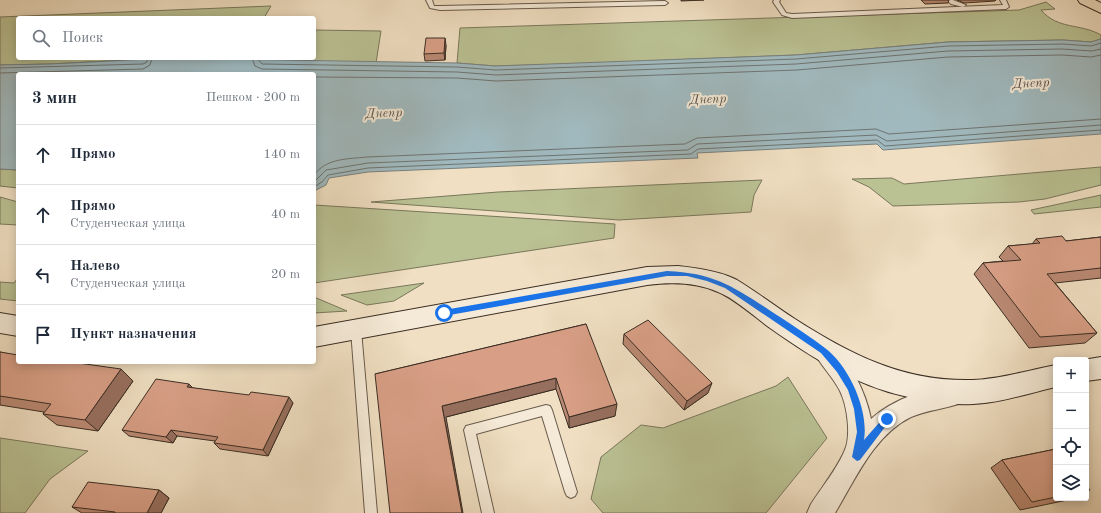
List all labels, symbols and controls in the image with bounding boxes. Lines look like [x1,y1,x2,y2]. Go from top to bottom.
search box [16,16,316,60]
icon: search [30,27,52,49]
text: Поиск [62,31,103,46]
water label: Днепр [1010,76,1050,91]
text: 3 мин [32,90,77,107]
text: Пешком · 200 m [206,91,300,104]
water label: Днепр [687,92,727,107]
water label: Днепр [363,106,403,121]
icon: ahead [32,144,54,166]
text: Прямо [70,147,116,162]
text: 140 m [263,148,300,161]
text: Прямо [70,199,116,214]
icon: ahead [32,204,54,226]
text: 40 m [271,208,300,221]
text: Студенческая улица [70,217,185,230]
text: Налево [70,259,120,274]
icon: left [32,264,54,286]
text: 20 m [271,268,300,281]
text: Студенческая улица [70,277,185,290]
route start [435,304,453,322]
icon: arrive [32,324,54,346]
text: Пункт назначения [70,327,197,342]
map controls [1053,357,1089,501]
button: + [1053,357,1089,393]
button: − [1053,393,1089,429]
route end [878,410,896,428]
button: locate [1053,429,1089,465]
button: layers [1053,465,1089,501]

